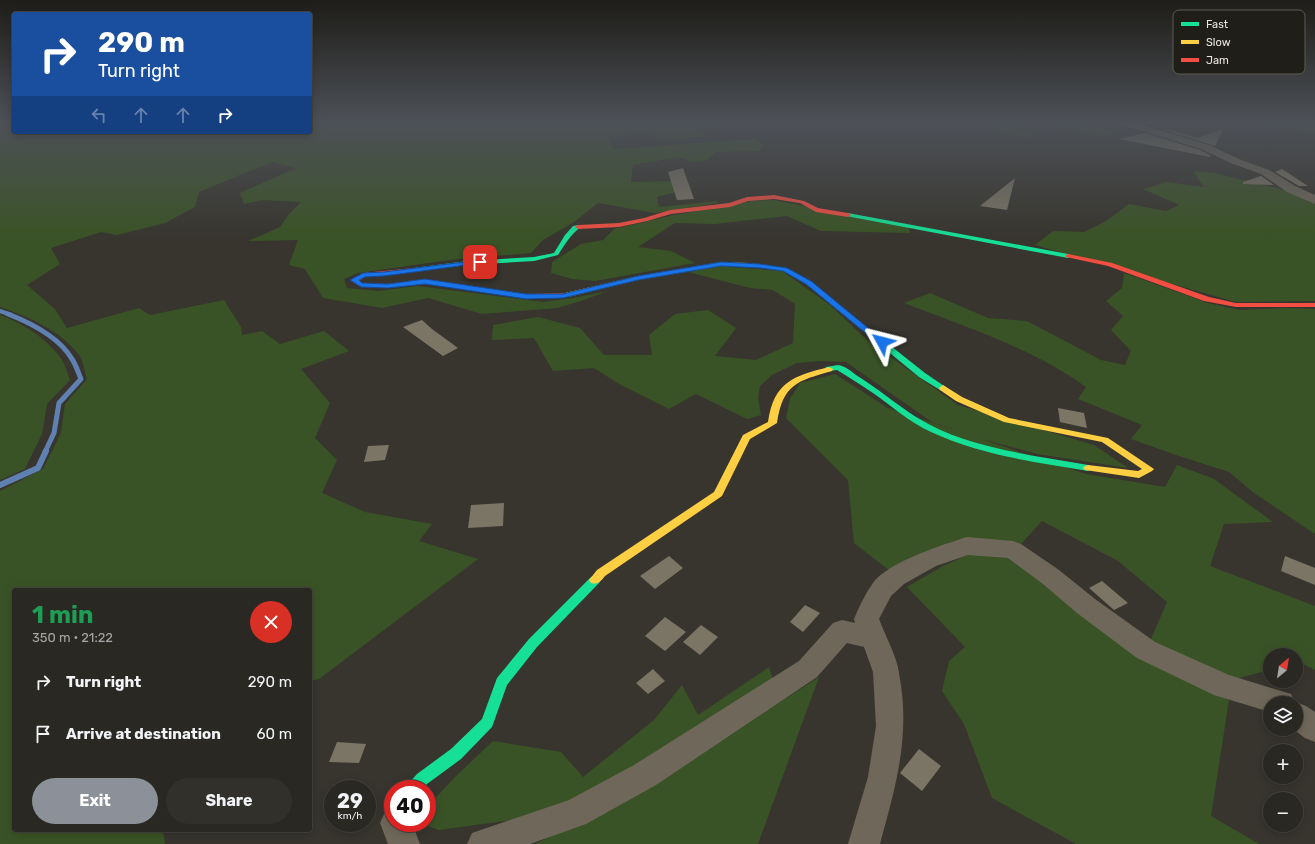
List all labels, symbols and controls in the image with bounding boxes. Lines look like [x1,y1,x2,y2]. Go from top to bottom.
legend [1173,10,1305,74]
text: Fast [1206,18,1229,31]
text: 290 m [98,26,185,59]
icon: right [32,28,84,80]
text: Slow [1206,36,1231,49]
text: Jam [1206,54,1229,67]
text: Turn right [98,60,180,82]
icon: left [88,104,110,126]
icon: ahead [130,104,152,126]
icon: ahead [172,104,194,126]
icon: right [214,104,236,126]
pin [463,245,497,279]
icon: arrive [469,251,491,273]
position arrow [861,321,903,363]
text: 1 min [32,601,93,629]
button: close [250,601,292,643]
text: 350 m · 21:22 [32,630,113,645]
north arrow [1263,648,1303,688]
map controls [1263,648,1303,832]
icon: right [32,671,54,693]
text: Turn right [66,673,141,691]
text: 290 m [248,673,292,691]
button: layers [1263,696,1303,736]
icon: arrive [32,723,54,745]
text: Arrive at destination [66,725,221,743]
text: 60 m [256,725,292,743]
button: + [1263,744,1303,784]
button: Exit [32,778,158,824]
button: Share [166,778,292,824]
speed limit sign: 40 [384,780,436,832]
text: 29 [337,789,363,813]
button: − [1263,792,1303,832]
text: km/h [338,810,362,822]

